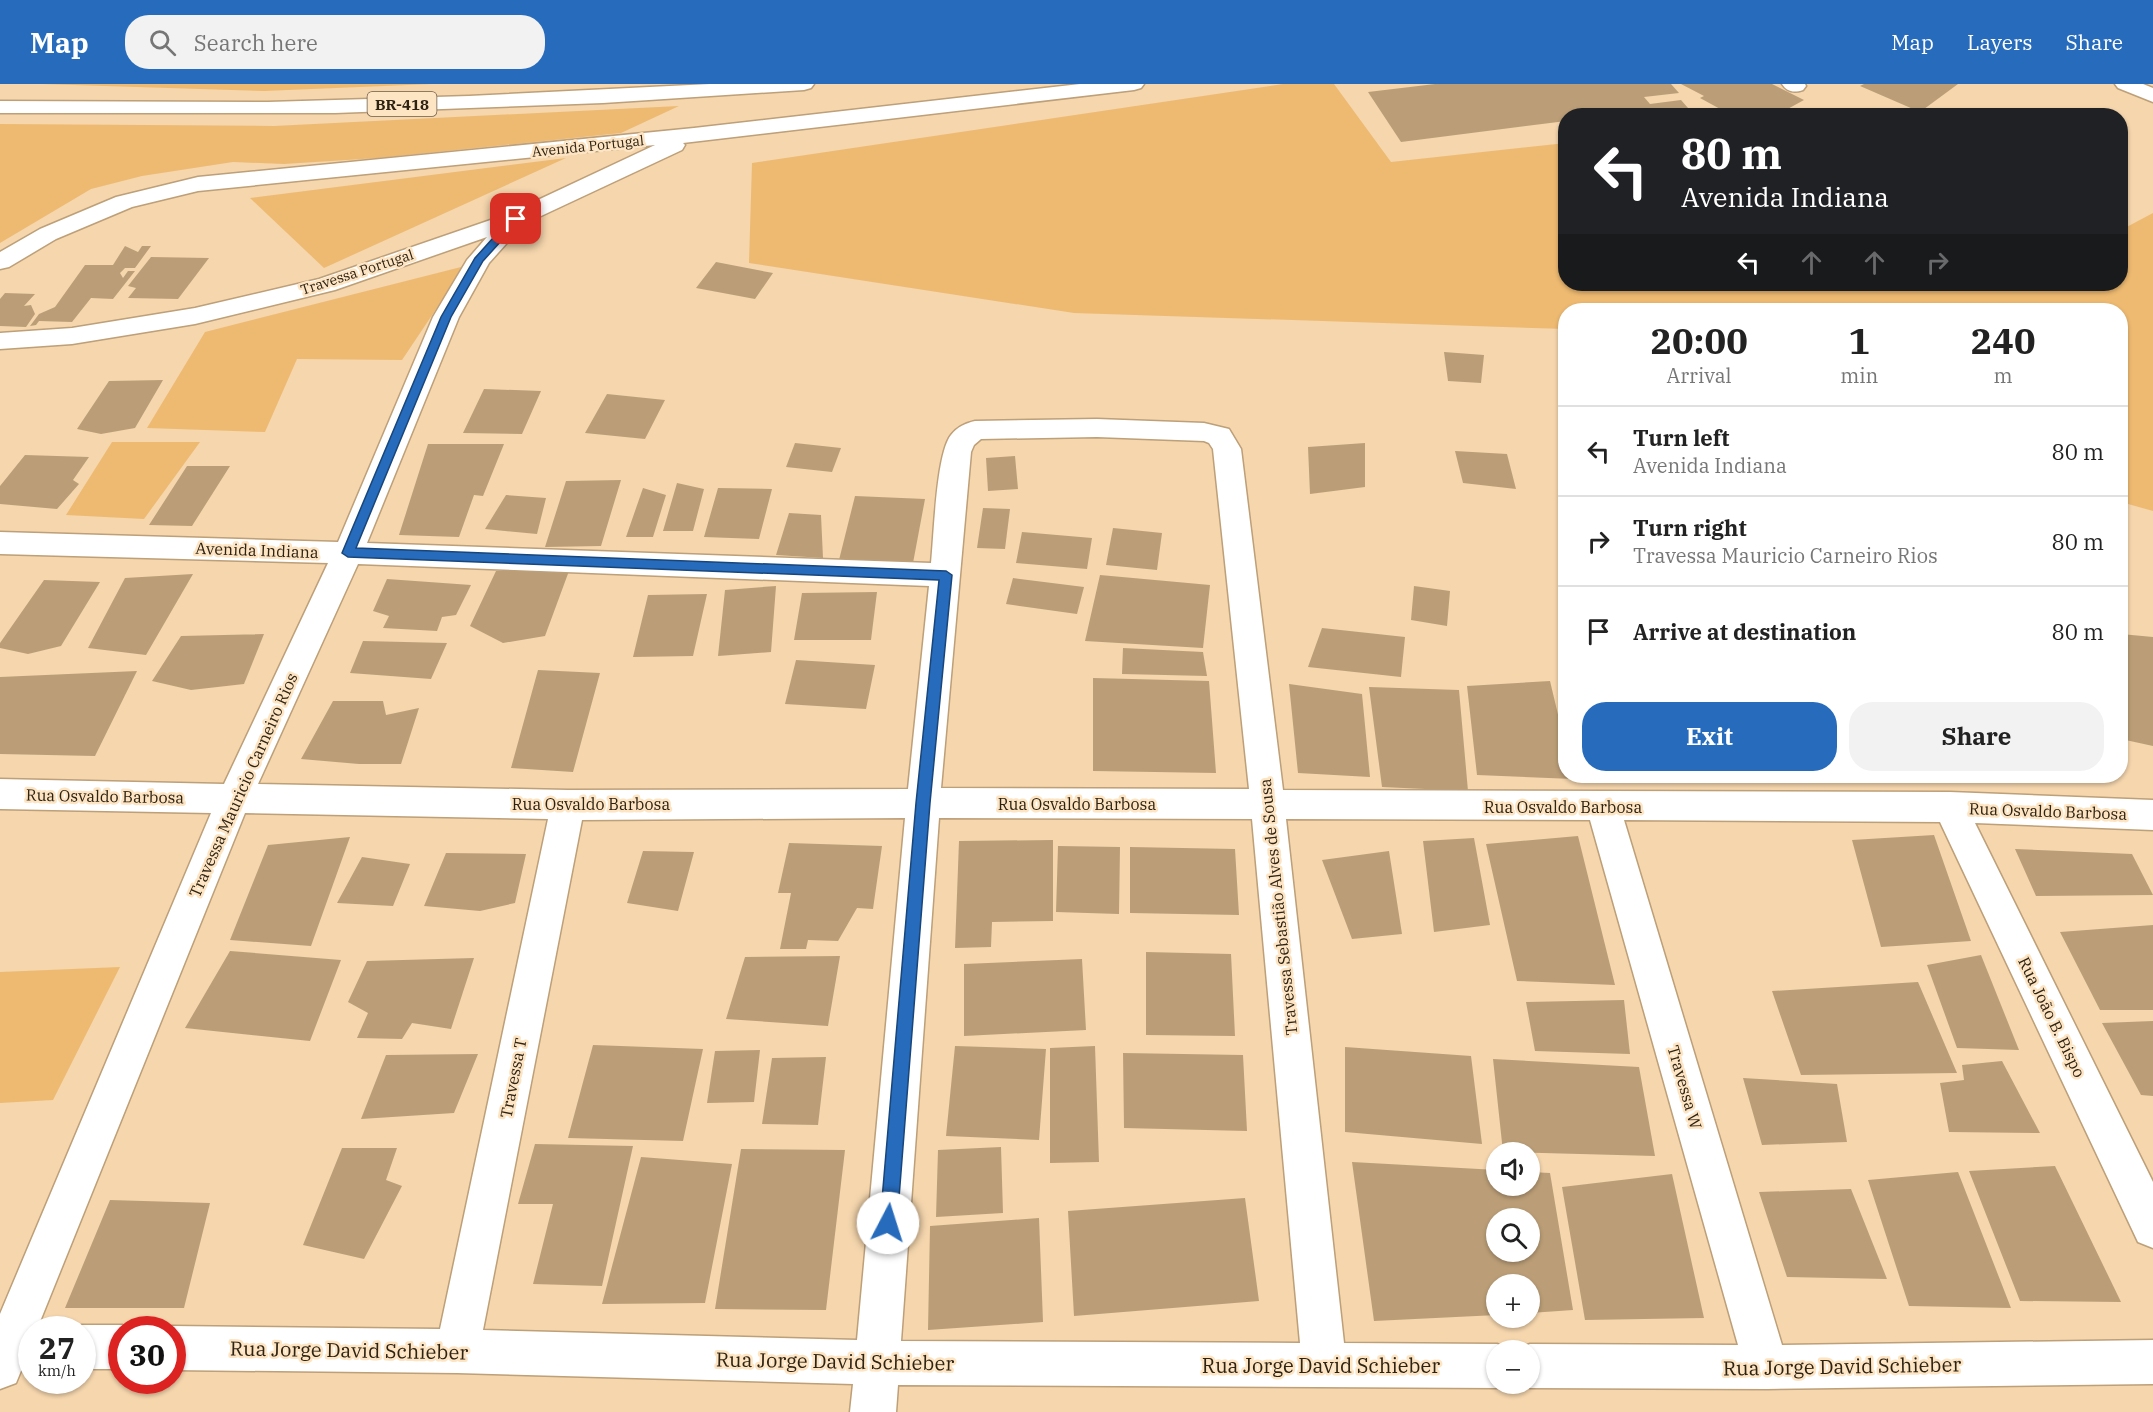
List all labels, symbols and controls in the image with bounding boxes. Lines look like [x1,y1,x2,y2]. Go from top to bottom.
search box [125,15,545,69]
text: Map [30,24,89,61]
icon: search [146,26,179,59]
text: Search here [194,28,318,57]
text: Map [1891,28,1934,56]
text: Layers [1967,28,2033,56]
text: Share [2066,28,2123,56]
road number: BR-418 [368,92,436,116]
text: 80 m [1681,126,1782,181]
street label: Avenida Portugal [531,131,645,161]
icon: left [1582,132,1660,210]
text: Avenida Indiana [1681,179,1889,214]
pin [490,193,541,244]
icon: arrive [499,202,532,235]
street label: Travessa Portugal [298,245,416,299]
icon: left [1732,246,1765,279]
icon: ahead [1795,246,1828,279]
icon: ahead [1858,246,1891,279]
icon: right [1921,246,1954,279]
text: 20:00 [1650,317,1748,364]
text: 1 [1848,317,1870,364]
text: 240 [1971,317,2036,364]
text: Arrival [1667,362,1732,389]
text: min [1840,362,1878,389]
text: m [1994,362,2013,389]
text: Turn left [1633,423,1729,452]
icon: left [1582,435,1615,468]
text: 80 m [2052,437,2104,466]
text: Avenida Indiana [1633,452,1787,479]
text: Turn right [1633,513,1747,542]
icon: right [1582,525,1615,558]
text: 80 m [2052,527,2104,556]
street label: Avenida Indiana [195,538,319,562]
text: Travessa Mauricio Carneiro Rios [1633,542,1938,569]
icon: arrive [1582,615,1615,648]
text: Arrive at destination [1633,617,1856,646]
text: 80 m [2052,617,2104,646]
street label: Travessa Mauricio Carneiro Rios [184,670,302,900]
button: Exit [1582,702,1837,771]
button: Share [1849,702,2104,771]
street label: Travessa Sebastião Alves de Sousa [1255,777,1301,1036]
street label: Rua Osvaldo Barbosa [26,785,185,807]
street label: Rua Osvaldo Barbosa [512,794,670,814]
street label: Rua Osvaldo Barbosa [998,794,1156,814]
street label: Rua Osvaldo Barbosa [1484,797,1642,817]
street label: Rua Osvaldo Barbosa [1969,798,2128,824]
street label: Rua João B. Bispo [2014,953,2090,1081]
street label: Travessa T [495,1036,531,1120]
street label: Travessa W [1664,1043,1707,1132]
map controls [1486,1142,1540,1394]
button: sound [1486,1142,1540,1196]
position arrow [856,1191,920,1255]
button: search [1486,1208,1540,1262]
button: + [1486,1274,1540,1328]
speed limit sign: 30 [108,1316,186,1394]
text: 27 [39,1328,75,1367]
street label: Rua Jorge David Schieber [230,1334,469,1366]
button: − [1486,1340,1540,1394]
street label: Rua Jorge David Schieber [716,1345,955,1377]
street label: Rua Jorge David Schieber [1723,1350,1962,1382]
street label: Rua Jorge David Schieber [1202,1352,1440,1379]
text: km/h [38,1361,76,1380]

